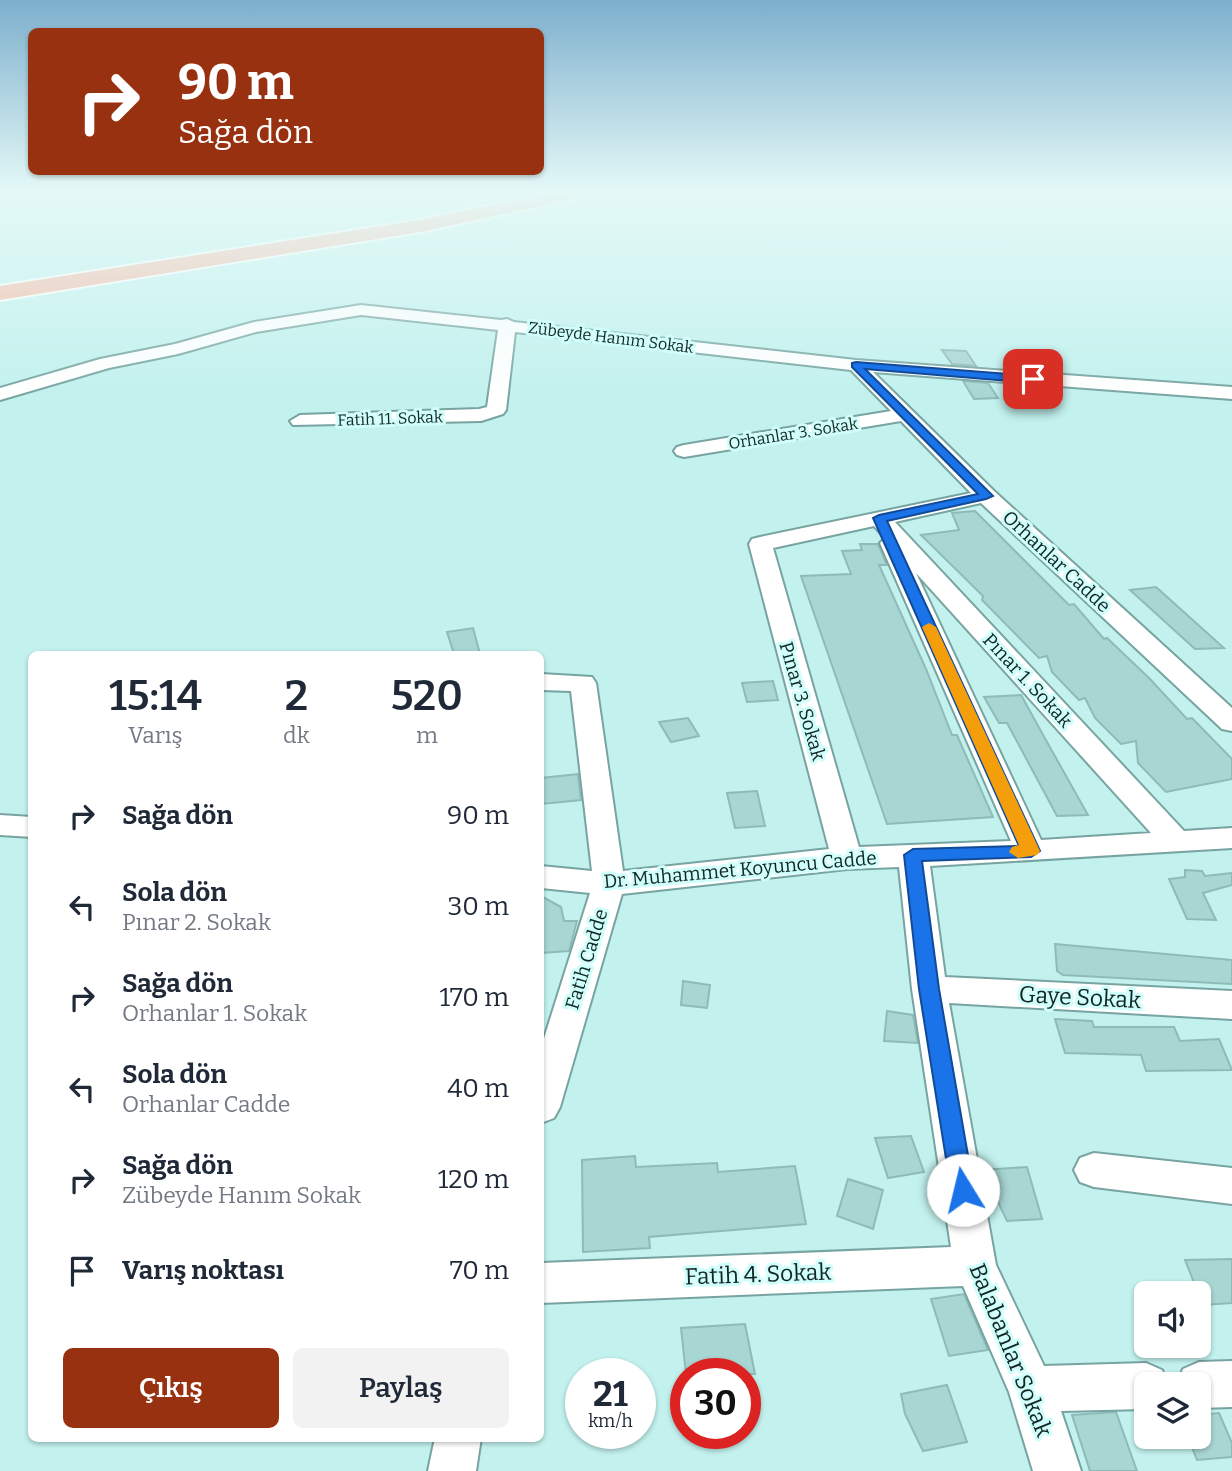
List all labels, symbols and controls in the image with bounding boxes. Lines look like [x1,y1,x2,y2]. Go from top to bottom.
text: 90 m [178,53,294,112]
icon: right [63,56,154,147]
text: Sağa dön [178,113,313,151]
street label: Zübeyde Hanım Sokak [527,318,695,357]
pin [1003,349,1063,409]
icon: arrive [1014,360,1052,398]
street label: Fatih 11. Sokak [337,407,443,430]
street label: Orhanlar 3. Sokak [727,414,859,453]
street label: Orhanlar Cadde [998,506,1115,617]
street label: Pınar 1. Sokak [978,628,1077,732]
street label: Pınar 3. Sokak [775,639,831,764]
text: 15:14 [109,671,202,721]
text: 2 [285,671,308,721]
text: 520 [391,671,463,721]
text: Varış [128,721,183,749]
text: dk [283,721,310,749]
text: m [416,721,438,749]
icon: right [63,797,101,835]
text: Sağa dön [122,800,233,831]
text: 90 m [447,800,509,831]
street label: Dr. Muhammet Koyuncu Cadde [603,846,877,893]
text: Sola dön [122,877,227,908]
icon: left [63,888,101,926]
text: 30 m [448,891,509,922]
street label: Fatih Cadde [560,906,613,1012]
text: Pınar 2. Sokak [122,908,271,936]
text: Sağa dön [122,968,233,999]
icon: right [63,979,101,1017]
street label: Gaye Sokak [1018,980,1142,1014]
text: 170 m [439,982,509,1013]
text: Orhanlar 1. Sokak [122,999,307,1027]
text: Sola dön [122,1059,227,1090]
icon: left [63,1070,101,1108]
text: 40 m [447,1073,509,1104]
text: Orhanlar Cadde [122,1090,290,1118]
text: Sağa dön [122,1150,233,1181]
position arrow [926,1153,1000,1227]
icon: right [63,1161,101,1199]
text: 120 m [438,1164,509,1195]
text: Zübeyde Hanım Sokak [122,1181,361,1209]
icon: arrive [63,1252,101,1290]
text: Varış noktası [122,1255,284,1286]
text: 70 m [450,1255,509,1286]
street label: Fatih 4. Sokak [684,1257,832,1291]
street label: Balabanlar Sokak [963,1259,1059,1441]
map controls [1134,1281,1211,1449]
button: sound [1134,1281,1211,1358]
button: Çıkış [63,1348,279,1428]
button: Paylaş [293,1348,509,1428]
speed limit sign: 30 [670,1358,761,1449]
button: layers [1134,1372,1211,1449]
text: 21 [593,1373,628,1415]
text: km/h [588,1410,633,1432]

